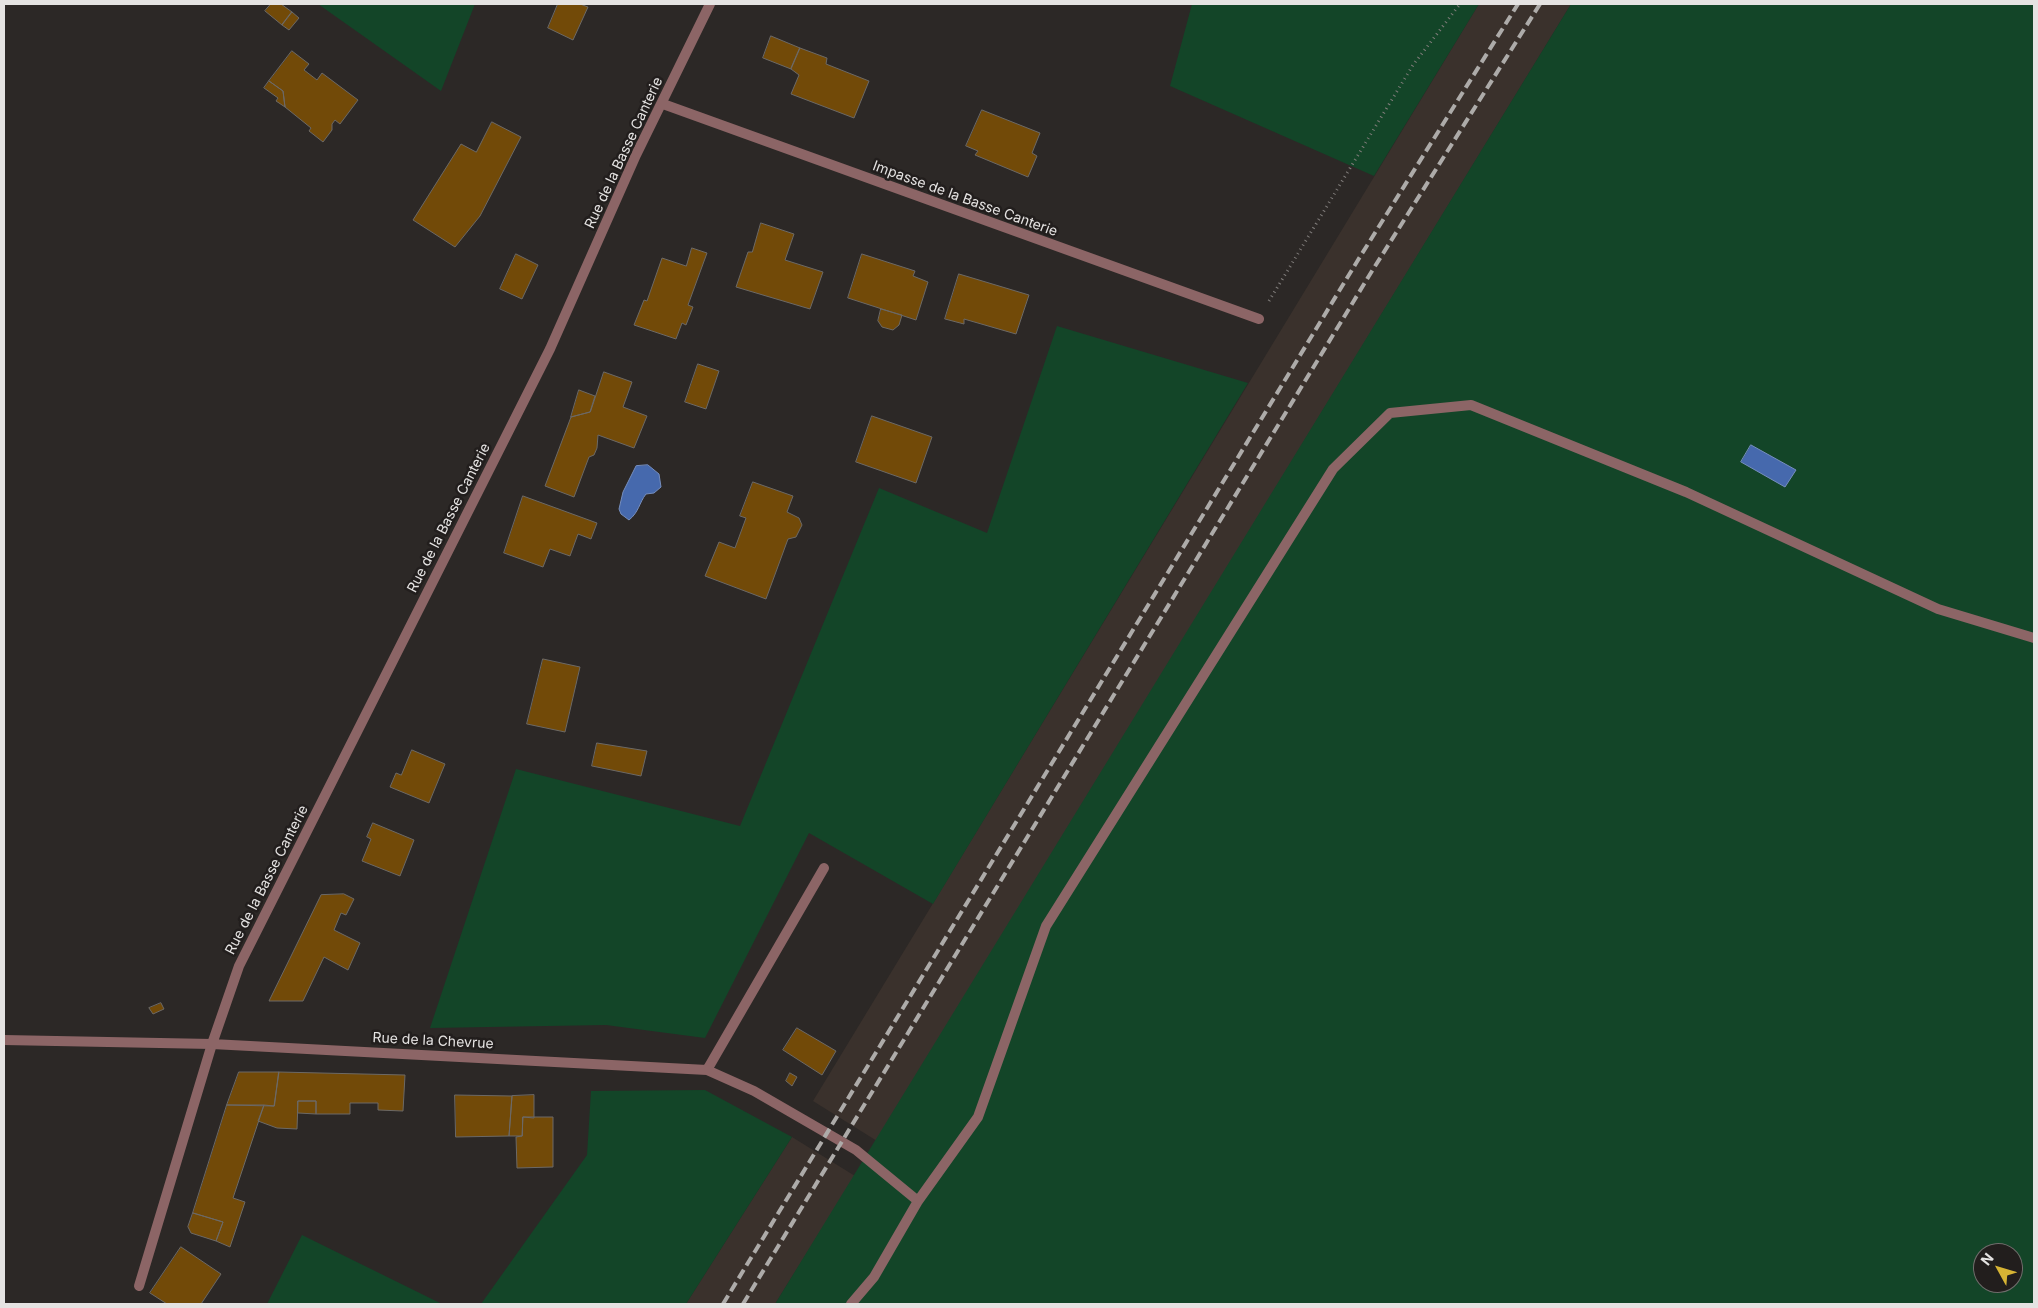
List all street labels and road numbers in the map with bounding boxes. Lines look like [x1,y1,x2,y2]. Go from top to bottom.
street label: Rue de la Basse Canterie [581,75,667,231]
street label: Impasse de la Basse Canterie [870,158,1060,240]
street label: Rue de la Basse Canterie [404,441,494,595]
street label: Rue de la Basse Canterie [222,803,312,957]
street label: Rue de la Chevrue [372,1029,494,1053]

